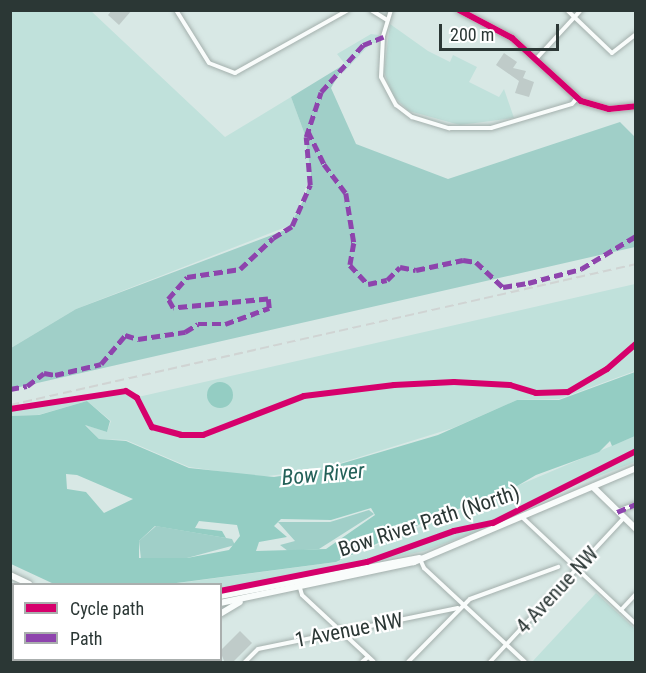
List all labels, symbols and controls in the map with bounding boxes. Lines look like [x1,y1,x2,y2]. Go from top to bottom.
scale bar [442,12,562,50]
text: 200 m [450,24,494,45]
water label: Bow River [281,457,365,491]
street label: Bow River Path (North) [335,480,523,562]
street label: 4 Avenue NW [510,541,604,639]
legend [12,583,222,661]
text: Cycle path [70,598,144,619]
street label: 1 Avenue NW [293,607,405,653]
text: Path [70,628,103,649]

